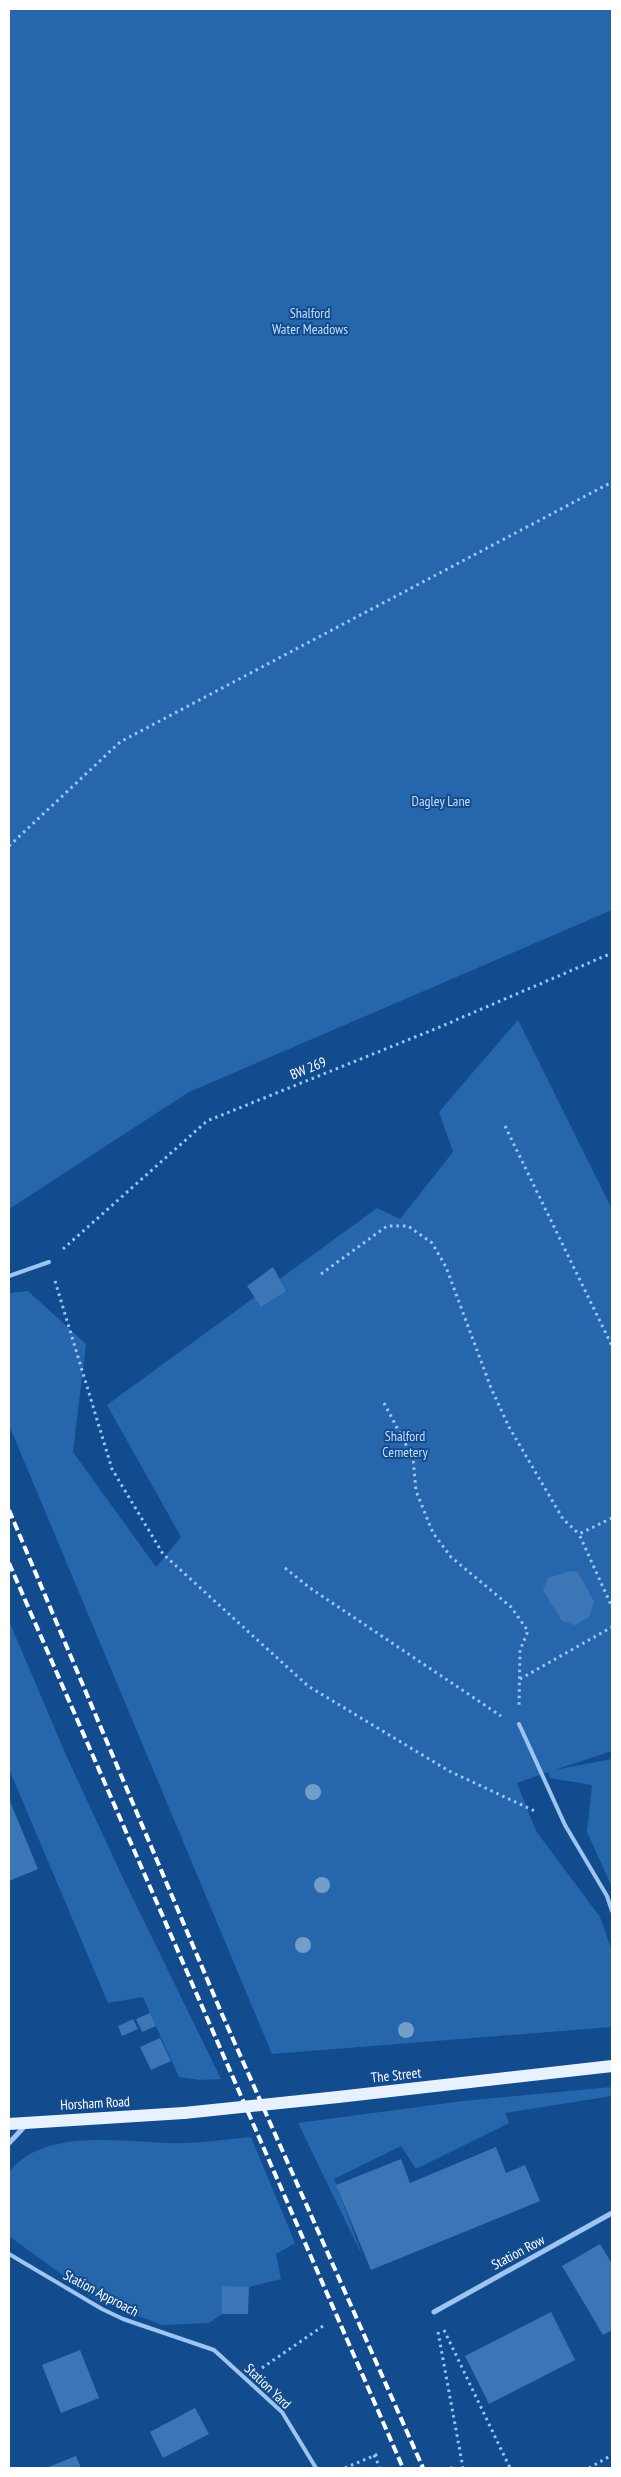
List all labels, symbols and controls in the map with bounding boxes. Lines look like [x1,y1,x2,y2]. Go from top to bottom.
park label: Shalford Water Meadows [272,304,348,338]
park label: Dagley Lane [412,792,471,810]
street label: BW 269 [287,1053,329,1083]
park label: Shalford Cemetery [382,1427,428,1461]
street label: The Street [370,2063,422,2087]
street label: Horsham Road [60,2092,130,2114]
street label: Station Row [488,2230,548,2274]
street label: Station Approach [60,2266,142,2320]
street label: Station Yard [241,2359,295,2413]

